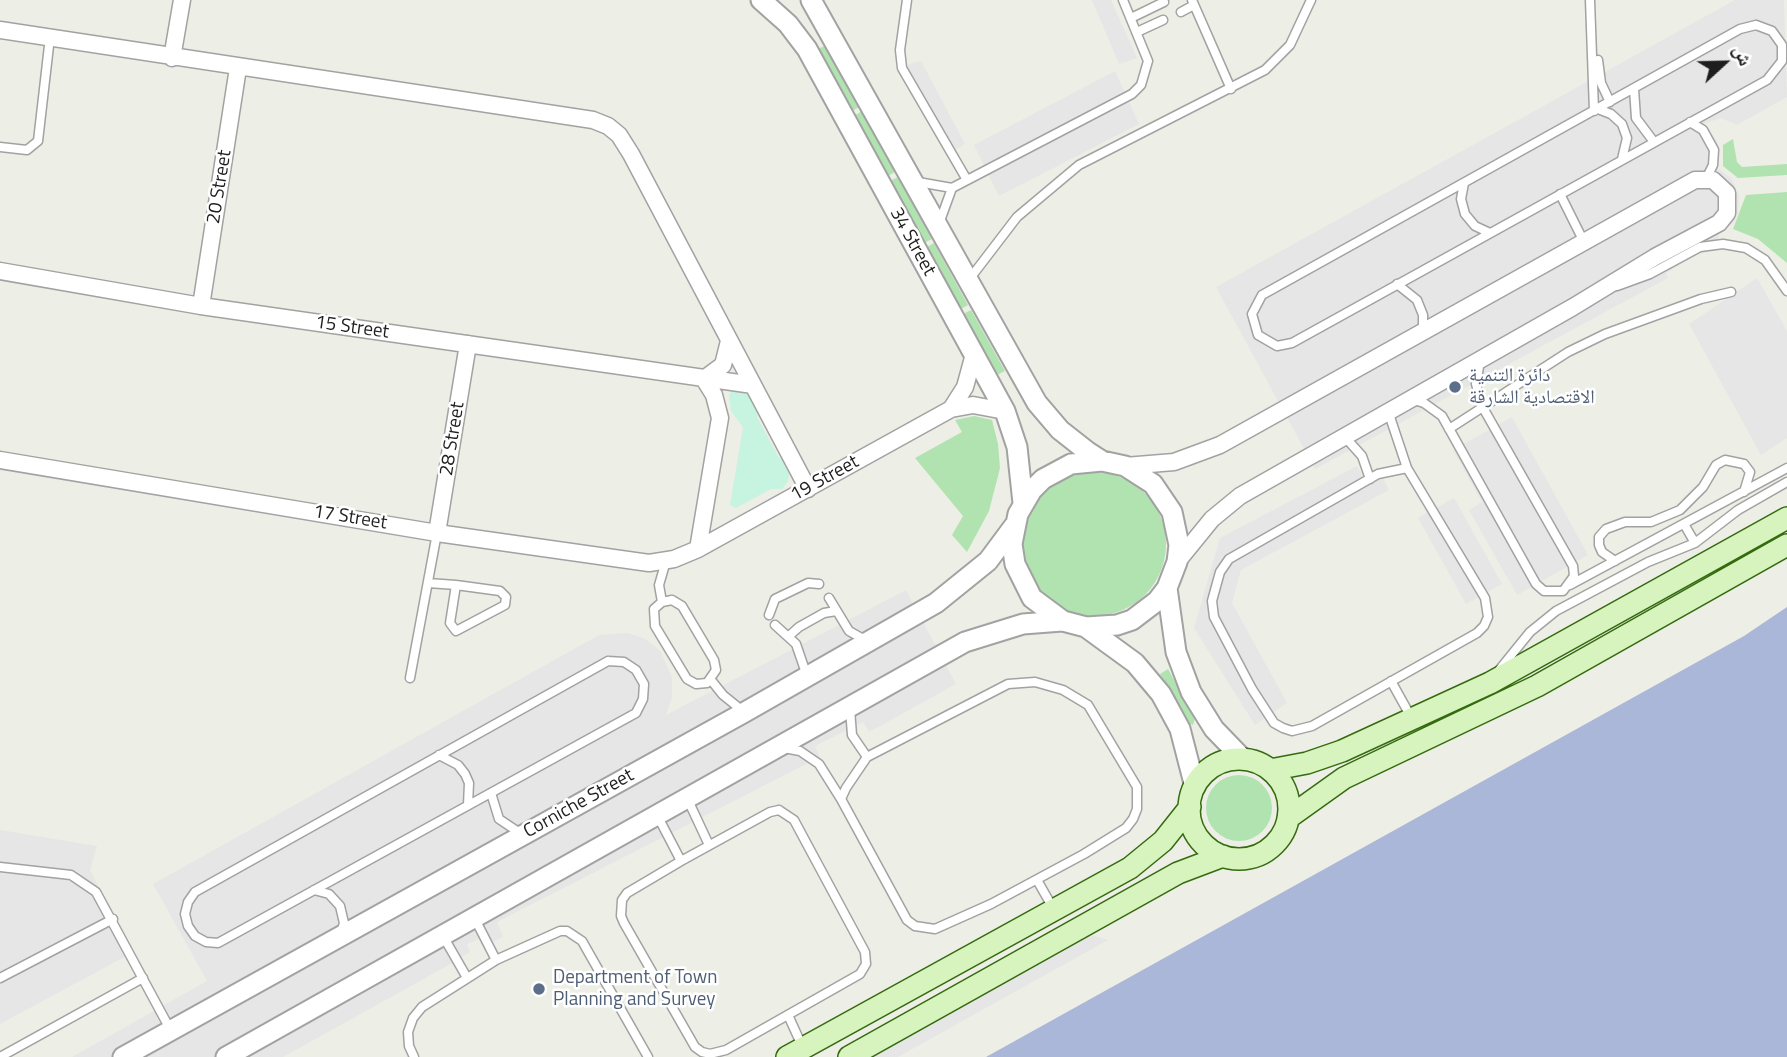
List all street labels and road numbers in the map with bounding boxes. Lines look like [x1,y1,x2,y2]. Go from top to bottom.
street label: 20 Street [203,148,237,226]
street label: 34 Street [884,204,940,280]
street label: 15 Street [314,312,390,344]
street label: 28 Street [436,400,470,478]
street label: 19 Street [787,451,863,507]
street label: 17 Street [311,501,389,535]
street label: Corniche Street [520,764,638,844]

